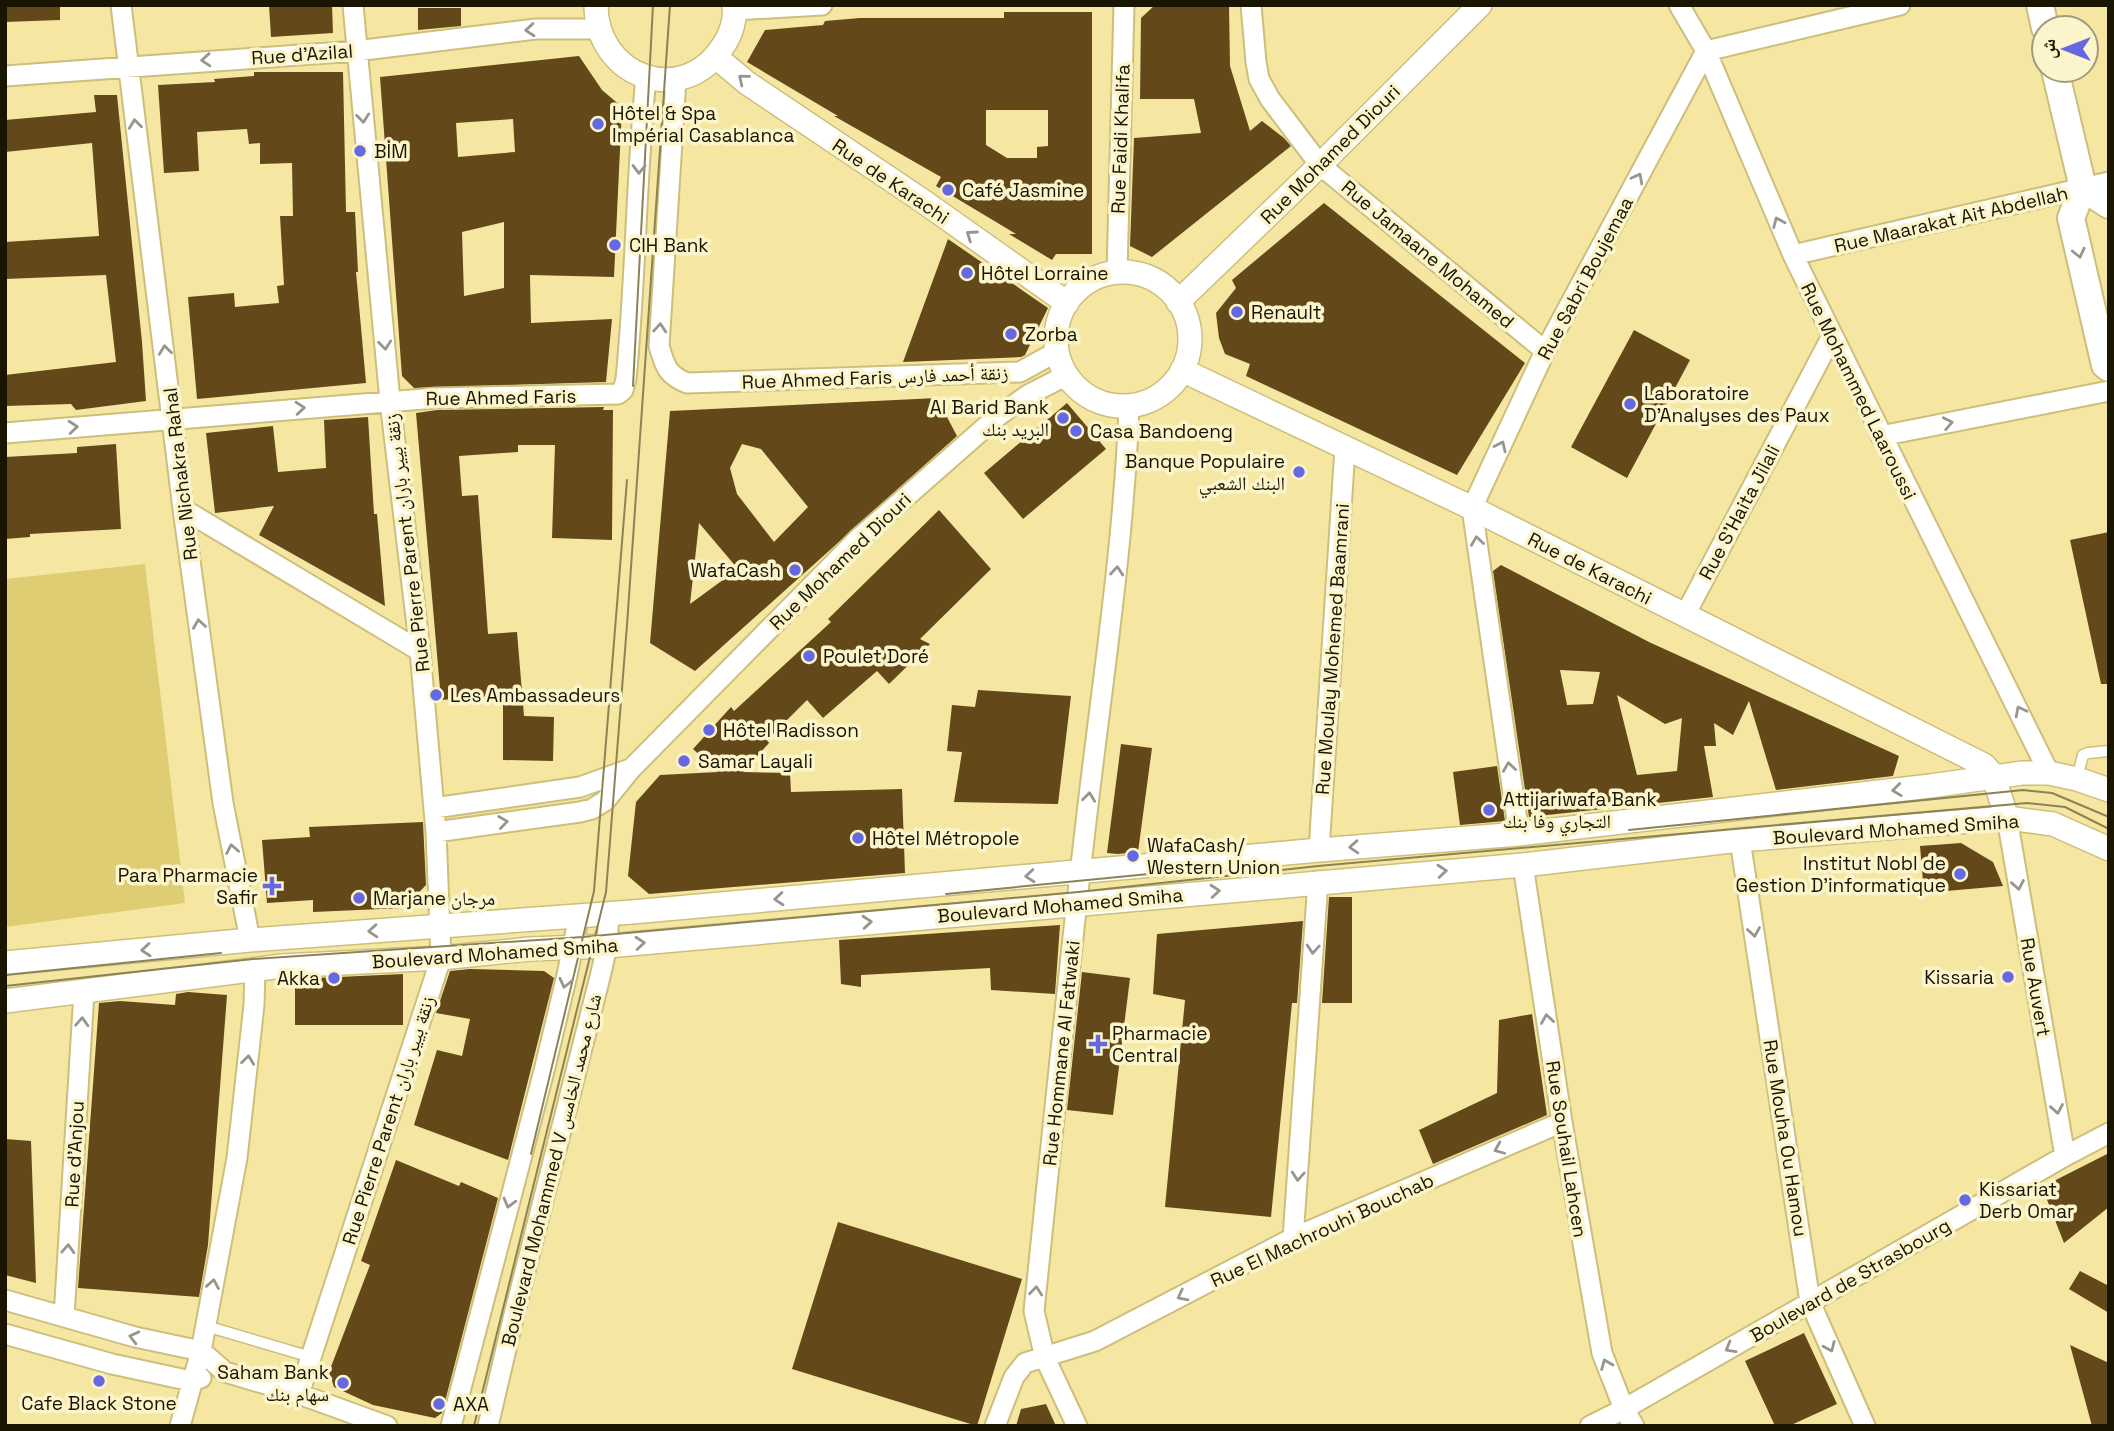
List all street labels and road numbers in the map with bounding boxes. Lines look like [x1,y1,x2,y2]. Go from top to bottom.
street label: Rue d'Azilal [250,38,354,71]
street label: Rue Faidi Khalifa [1105,64,1136,214]
street label: Rue Mohamed Diouri [1255,79,1406,230]
street label: Rue de Karachi [827,133,954,230]
street label: Rue Jamaane Mohamed [1336,175,1519,334]
street label: Rue Maarakat Ait Abdellah [1832,180,2070,259]
street label: Rue Sabri Boujemaa [1532,192,1639,364]
street label: Rue Mohammed Laaroussi [1795,278,1922,504]
street label: Rue Ahmed Faris زنقة أحمد فارس [741,360,1009,395]
street label: Rue Ahmed Faris [425,384,577,411]
street label: Rue Nichakra Rahal [157,386,204,562]
street label: Rue Pierre Parent زنقة بيير باران [379,412,436,674]
street label: Rue S'Haita Jilali [1693,440,1786,584]
street label: Rue Mohamed Diouri [764,487,917,636]
street label: Rue Moulay Mohemed Baamrani [1310,503,1355,796]
street label: Rue de Karachi [1524,526,1656,610]
street label: Boulevard Mohamed Smiha [1772,808,2020,851]
street label: Boulevard Mohamed Smiha [936,882,1184,929]
street label: Boulevard Mohamed Smiha [371,932,619,975]
street label: Rue Auvert [2015,936,2057,1039]
street label: Rue Hommane Al Fatwaki [1037,939,1086,1167]
street label: Boulevard Mohammed V شارع محمد الخامس [496,991,607,1349]
street label: Rue Pierre Parent زنقة بيير باران [336,993,441,1248]
street label: Rue Mouha Ou Hamou [1758,1038,1813,1238]
street label: Rue Souhail Lahcen [1540,1059,1593,1239]
street label: Rue d'Anjou [59,1100,90,1208]
street label: Rue El Machrouhi Bouchab [1207,1168,1438,1293]
street label: Boulevard de Strasbourg [1746,1213,1955,1348]

